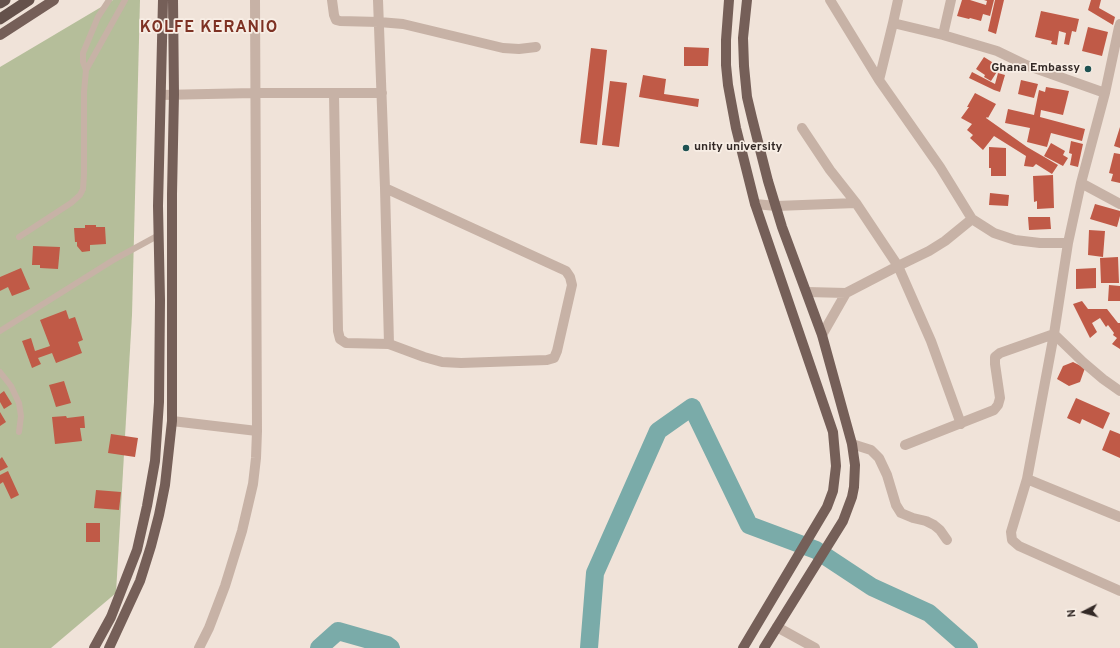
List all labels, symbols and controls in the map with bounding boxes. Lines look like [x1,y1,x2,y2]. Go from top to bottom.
district label: KOLFE KERANIO [140,19,278,39]
place label: Ghana Embassy [991,62,1080,76]
marker: Ghana Embassy [1083,64,1093,74]
place label: unity university [694,141,782,155]
marker: unity university [681,143,691,153]
north arrow [1064,592,1104,632]
text: N [1065,609,1079,618]

